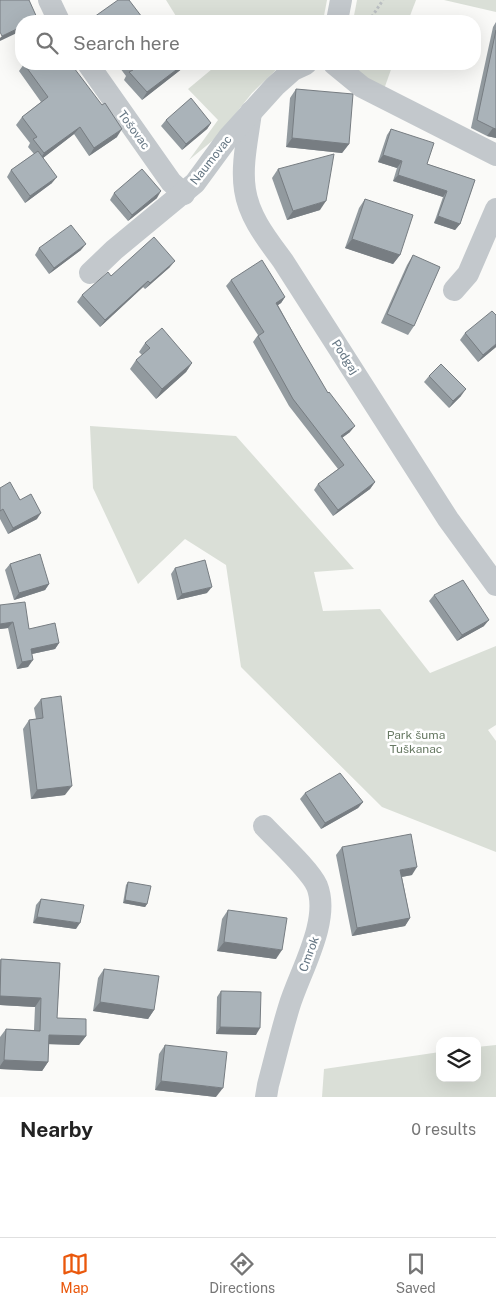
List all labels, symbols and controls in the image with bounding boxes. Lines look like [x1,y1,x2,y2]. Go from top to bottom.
search box [15,15,481,70]
icon: search [33,29,61,57]
text: Search here [73,32,180,54]
street label: Tošovac [115,108,153,152]
street label: Naumovac [187,133,235,187]
street label: Podgaj [329,337,361,377]
park label: Park šuma Tuškanac [387,728,445,756]
street label: Cmrok [296,934,322,974]
map controls [436,1037,481,1082]
button: layers [436,1037,481,1082]
text: Nearby [20,1117,93,1142]
text: 0 results [411,1120,476,1139]
tab: Map [60,1250,89,1296]
tab: Directions [209,1250,275,1296]
tab: Saved [396,1250,436,1296]

